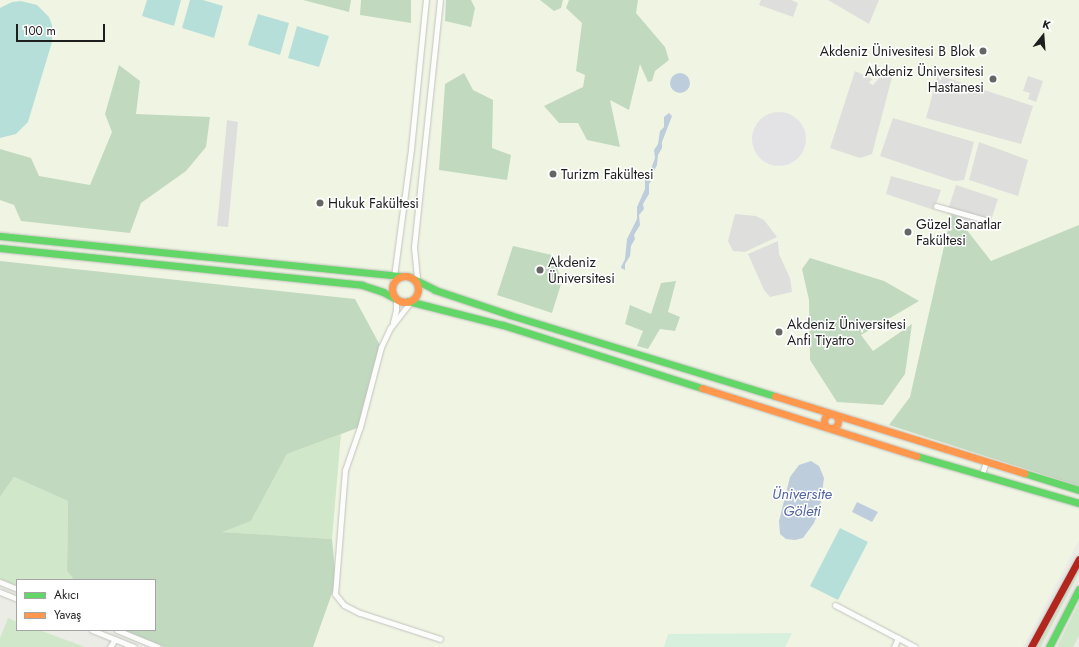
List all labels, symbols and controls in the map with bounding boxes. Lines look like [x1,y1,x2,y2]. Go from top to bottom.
scale bar [18,16,107,42]
north arrow [1023,16,1063,56]
text: K [1040,16,1053,33]
text: 100 m [23,22,56,40]
place label: Akdeniz Ünivesitesi B Blok [820,43,975,59]
marker: Akdeniz Ünivesitesi B Blok [978,46,988,56]
place label: Akdeniz Üniversitesi Hastanesi [865,63,984,96]
marker: Akdeniz Üniversitesi Hastanesi [987,73,999,85]
place label: Turizm Fakültesi [561,166,654,182]
marker: Turizm Fakültesi [548,169,558,179]
place label: Hukuk Fakültesi [328,195,419,211]
marker: Hukuk Fakültesi [315,198,325,208]
place label: Güzel Sanatlar Fakültesi [916,216,1002,248]
marker: Güzel Sanatlar Fakültesi [903,227,913,237]
place label: Akdeniz Üniversitesi [548,254,615,286]
marker: Akdeniz Üniversitesi [535,265,545,275]
place label: Akdeniz Üniversitesi Anfi Tiyatro [787,316,906,348]
marker: Akdeniz Üniversitesi Anfi Tiyatro [774,327,784,337]
water label: Üniversite Göleti [772,485,832,520]
legend [16,579,156,631]
text: Akıcı [54,586,79,604]
text: Yavaş [54,606,81,624]

